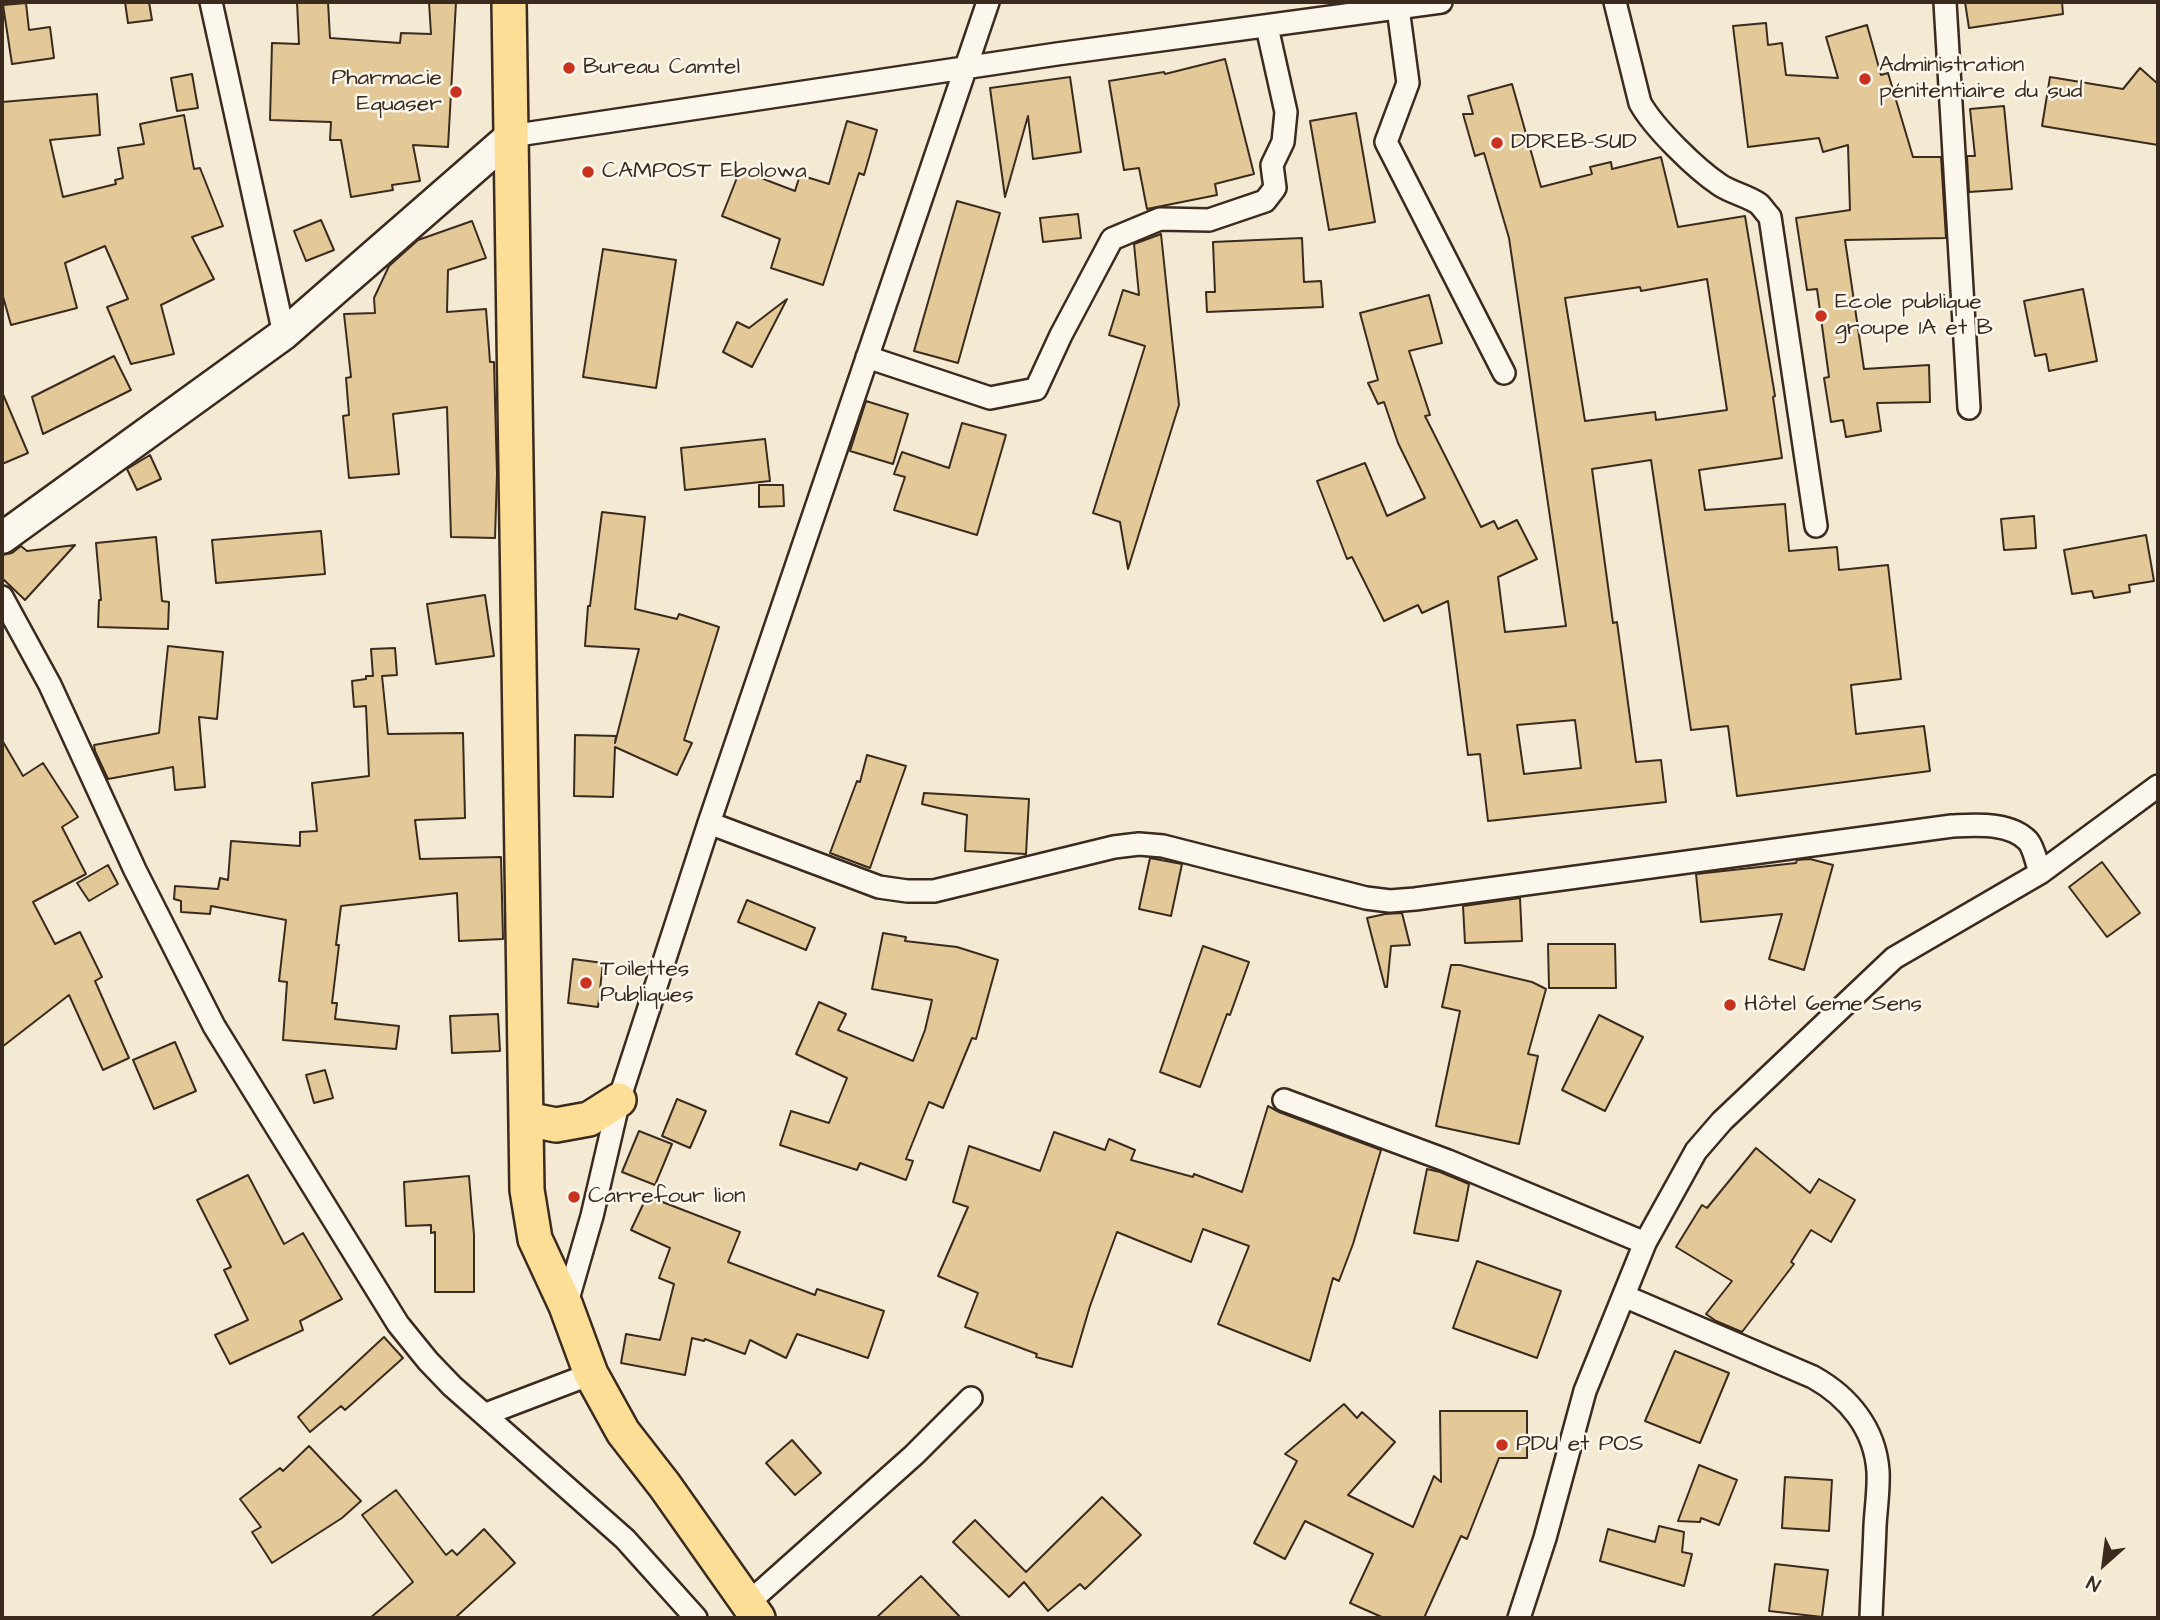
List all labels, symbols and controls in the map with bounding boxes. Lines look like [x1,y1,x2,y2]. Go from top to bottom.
place label: Administration pénitentiaire du sud [1879,52,2082,106]
place label: Bureau Camtel [583,54,740,82]
marker: Bureau Camtel [561,60,577,76]
place label: Pharmacie Equaser [331,65,442,119]
marker: Administration pénitentiaire du sud [1857,71,1873,87]
marker: Pharmacie Equaser [448,84,464,100]
place label: DDREB-SUD [1511,129,1637,157]
marker: DDREB-SUD [1489,135,1505,151]
place label: CAMPOST Ebolowa [602,158,807,186]
marker: CAMPOST Ebolowa [580,164,596,180]
place label: Ecole publique groupe 1A et B [1835,289,1993,343]
marker: Ecole publique groupe 1A et B [1813,308,1829,324]
place label: Toilettes Publiques [600,956,694,1010]
marker: Toilettes Publiques [578,975,594,991]
place label: Hôtel 6eme Sens [1744,991,1922,1019]
marker: Hôtel 6eme Sens [1722,997,1738,1013]
place label: Carrefour lion [588,1183,746,1211]
marker: Carrefour lion [566,1189,582,1205]
place label: PDU et POS [1516,1431,1644,1459]
marker: PDU et POS [1494,1437,1510,1453]
north arrow [2069,1529,2139,1599]
text: N [2082,1568,2106,1598]

